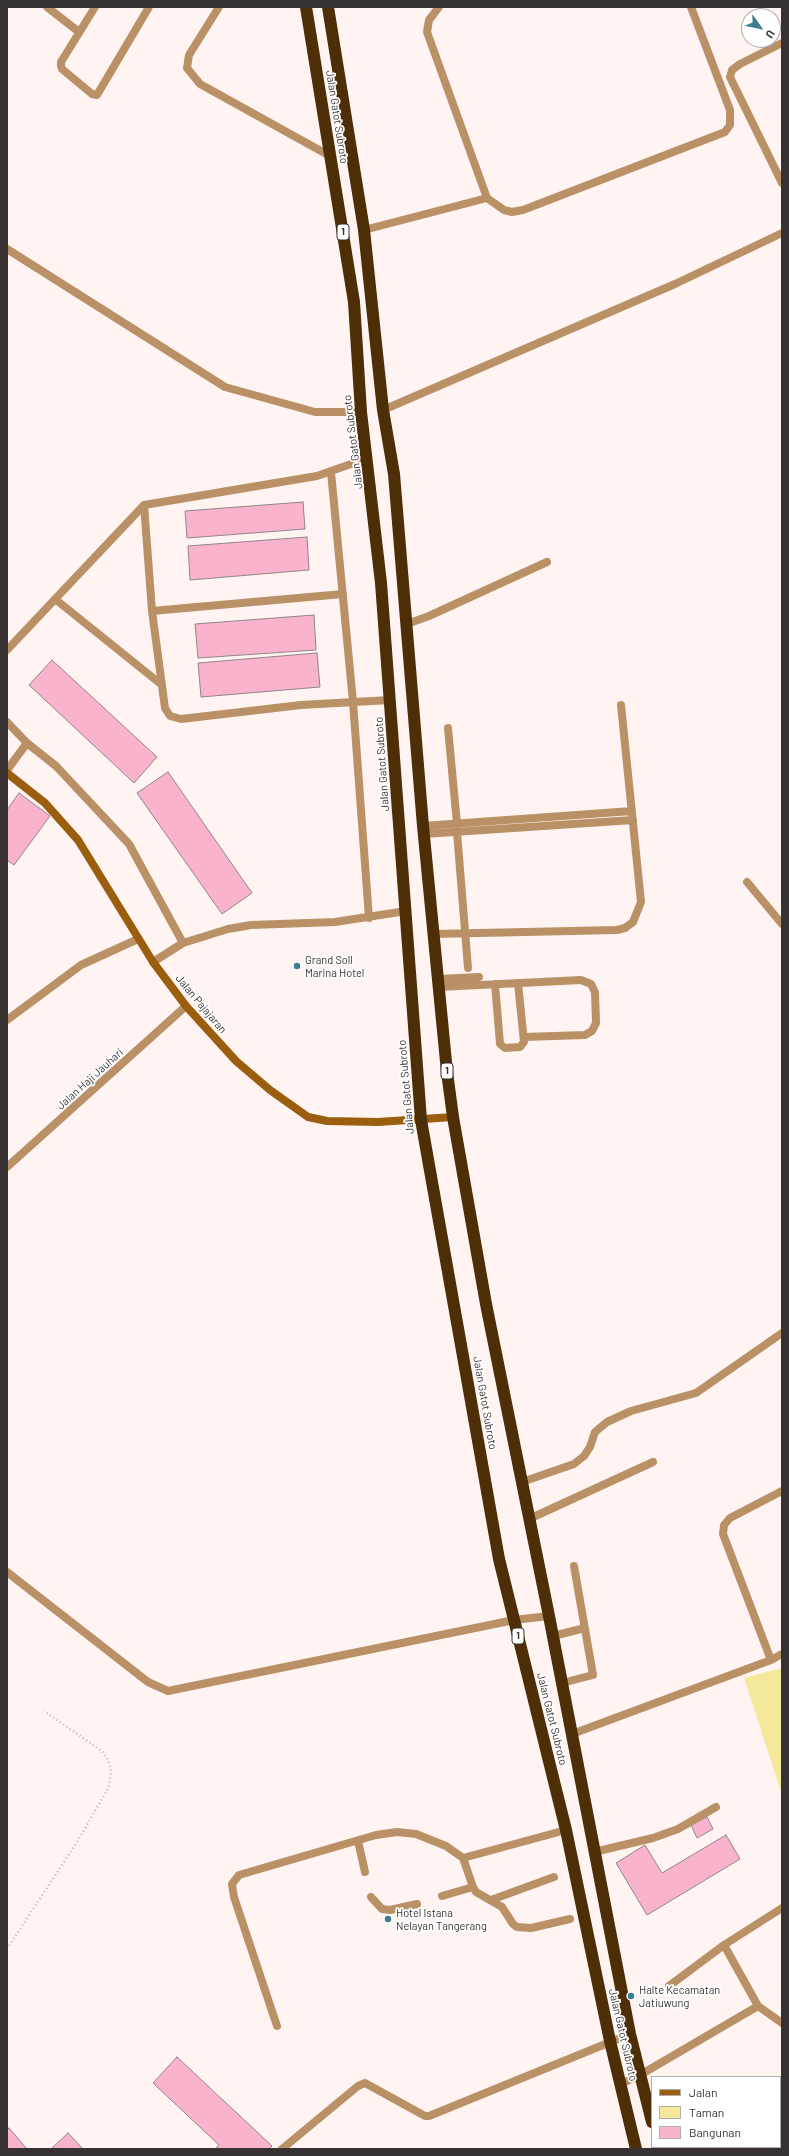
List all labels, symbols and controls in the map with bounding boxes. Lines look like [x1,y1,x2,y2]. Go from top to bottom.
north arrow [741,8,781,48]
text: U [763,28,778,41]
street label: Jalan Gatot Subroto [323,69,351,165]
road number: 1 [337,224,349,240]
street label: Jalan Gatot Subroto [341,394,365,490]
street label: Jalan Gatot Subroto [372,716,392,812]
place label: Grand Soll Marina Hotel [305,953,364,979]
marker: Grand Soll Marina Hotel [292,961,302,971]
street label: Jalan Pajajaran [173,972,229,1036]
street label: Jalan Gatot Subroto [395,1039,417,1135]
street label: Jalan Haji Jauhari [54,1046,126,1112]
road number: 1 [441,1063,453,1079]
street label: Jalan Gatot Subroto [470,1355,500,1451]
road number: 1 [512,1628,524,1644]
street label: Jalan Gatot Subroto [534,1672,570,1766]
place label: Hotel Istana Nelayan Tangerang [396,1906,487,1932]
marker: Hotel Istana Nelayan Tangerang [383,1914,393,1924]
place label: Halte Kecamatan Jatiuwung [639,1983,720,2009]
street label: Jalan Gatot Subroto [606,1987,640,2083]
marker: Halte Kecamatan Jatiuwung [626,1991,636,2001]
legend [651,2076,781,2148]
text: Jalan [689,2085,717,2099]
text: Taman [689,2105,724,2119]
text: Bangunan [689,2125,741,2139]

